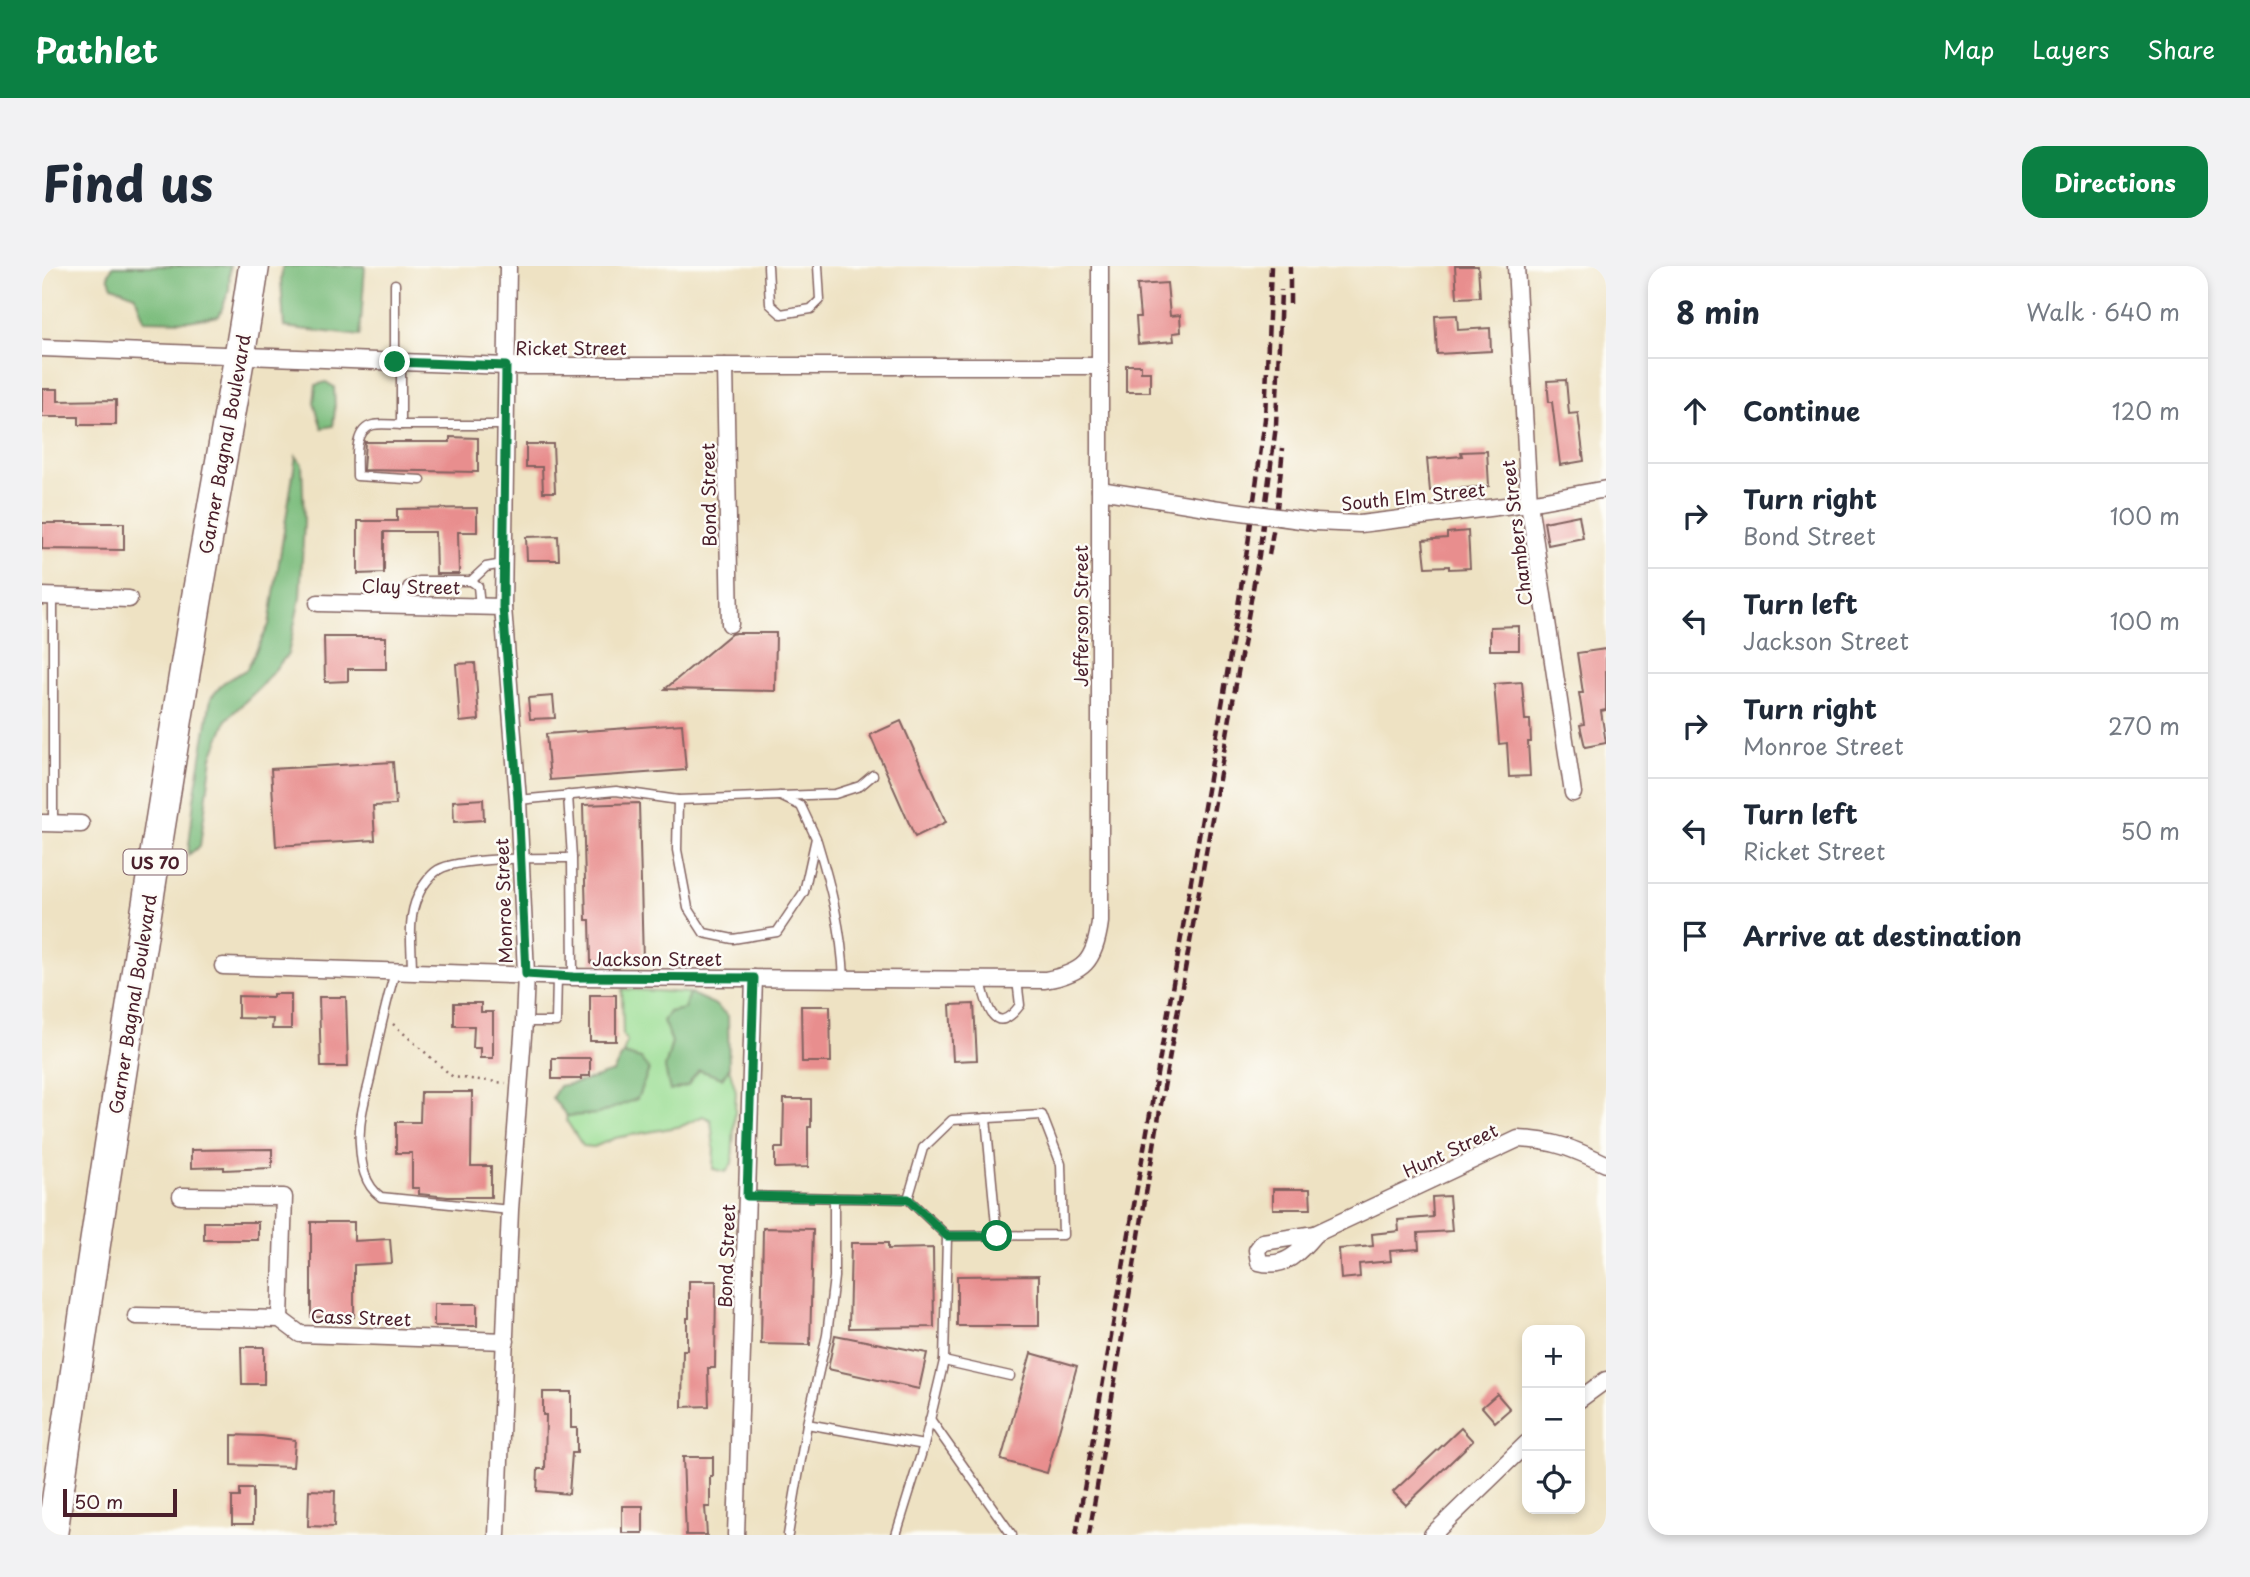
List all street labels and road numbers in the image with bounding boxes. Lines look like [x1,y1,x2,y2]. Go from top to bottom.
street label: Garner Bagnal Boulevard [191,332,257,556]
street label: Ricket Street [515,334,627,361]
street label: Bond Street [694,443,722,547]
street label: Chambers Street [1494,459,1538,607]
street label: South Elm Street [1340,475,1486,517]
street label: Jefferson Street [1067,545,1094,687]
street label: Clay Street [361,572,461,600]
street label: Monroe Street [487,838,519,964]
road number: US 70 [124,849,186,874]
street label: Garner Bagnal Boulevard [101,892,163,1116]
street label: Jackson Street [592,945,722,972]
street label: Hunt Street [1398,1116,1502,1184]
street label: Bond Street [711,1204,741,1308]
street label: Cass Street [310,1302,412,1332]

